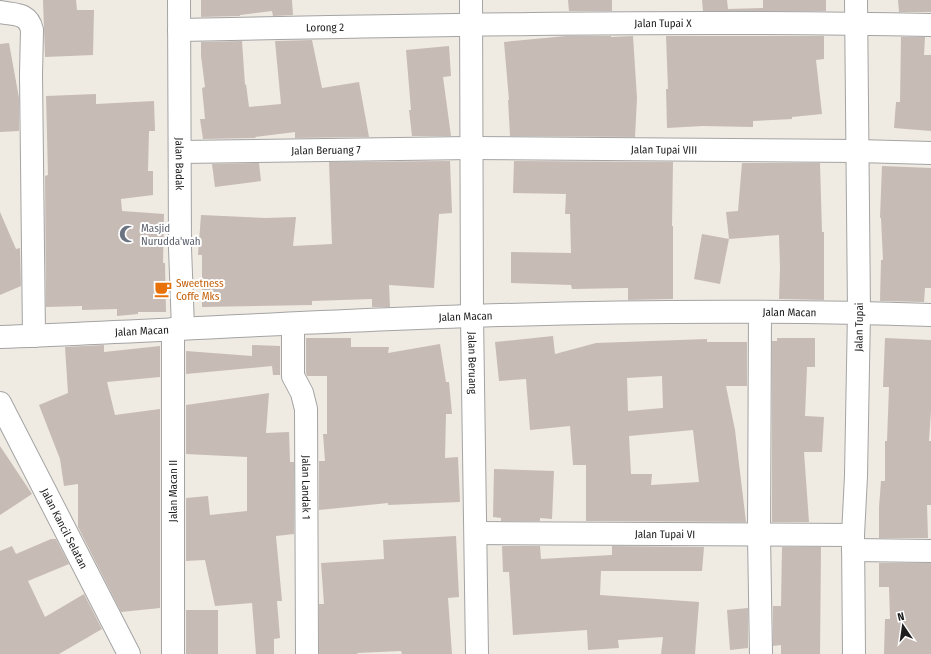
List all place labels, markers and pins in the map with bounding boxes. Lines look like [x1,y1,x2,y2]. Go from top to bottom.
place label: Masjid Nurudda'wah [141,222,201,248]
mosque icon: Masjid Nurudda'wah [118,224,138,244]
place label: Sweetness Coffe Mks [176,277,224,303]
cafe icon: Sweetness Coffe Mks [153,279,173,299]

